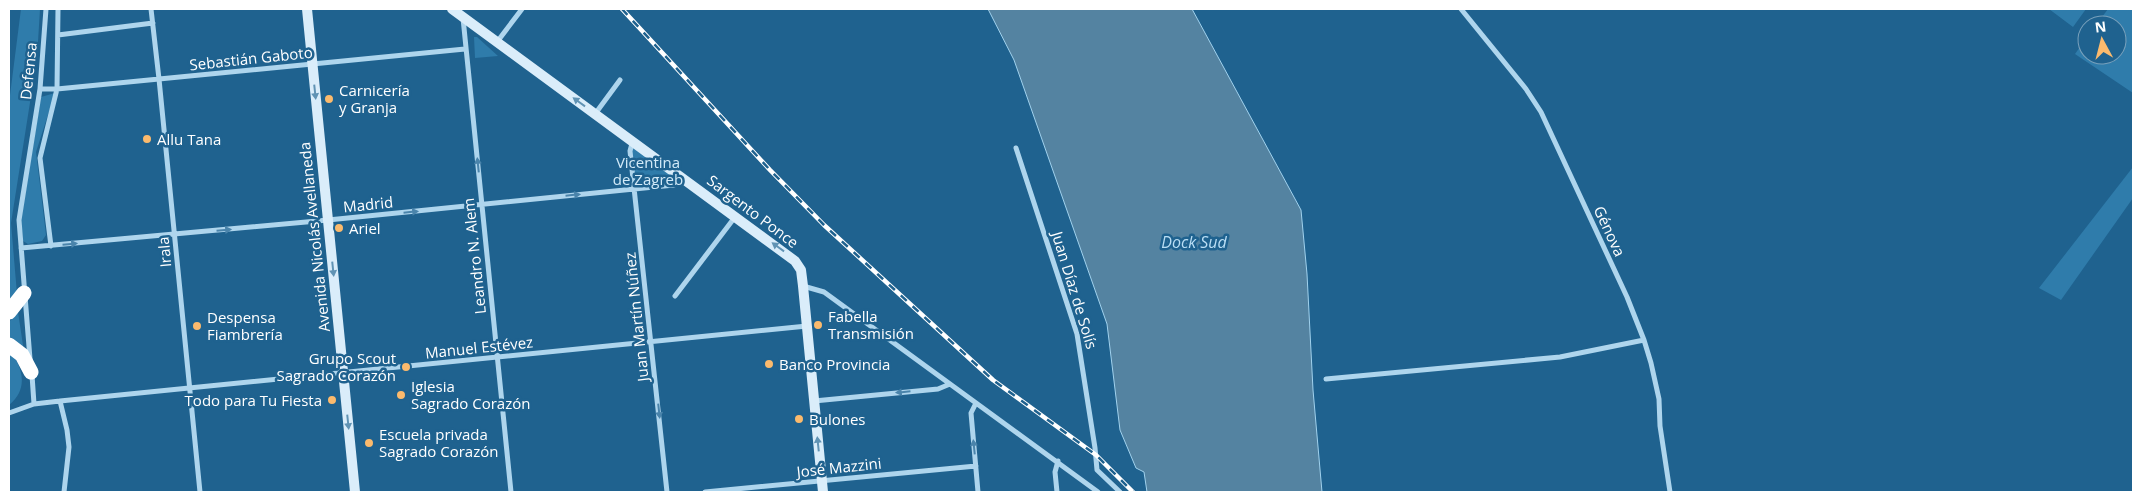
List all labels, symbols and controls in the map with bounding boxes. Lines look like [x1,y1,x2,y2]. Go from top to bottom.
north arrow [2077,15,2127,65]
text: N [2094,16,2107,37]
street label: Defensa [15,41,41,101]
street label: Sebastián Gaboto [188,42,314,74]
place label: Carnicería y Granja [339,80,410,117]
one-way arrow [311,84,319,100]
marker: Carnicería y Granja [323,93,335,105]
one-way arrow [573,96,586,107]
place label: Allu Tana [157,129,221,149]
marker: Allu Tana [141,133,153,145]
street label: Avenida Nicolás Avellaneda [294,141,334,333]
park label: Vicentina de Zagreb [613,152,683,189]
one-way arrow [474,157,482,173]
street label: Sargento Ponce [703,170,803,252]
street label: Madrid [342,191,394,217]
one-way arrow [565,191,581,199]
street label: Leandro N. Alem [458,197,490,315]
street label: Génova [1590,203,1630,259]
one-way arrow [404,207,420,215]
place label: Ariel [349,218,381,238]
marker: Ariel [333,222,345,234]
one-way arrow [216,226,232,234]
street label: Juan Díaz de Solís [1047,227,1102,351]
water label: Dock Sud [1161,231,1227,253]
street label: Irala [153,236,175,268]
one-way arrow [62,240,78,248]
one-way arrow [771,242,785,252]
street label: Juan Martín Núñez [619,251,653,385]
one-way arrow [329,261,337,277]
place label: Fabella Transmisión [828,306,914,343]
place label: Despensa Fiambrería [207,307,283,344]
marker: Fabella Transmisión [812,319,824,331]
marker: Despensa Fiambrería [191,320,203,332]
street label: Manuel Estévez [424,331,534,363]
place label: Grupo Scout Sagrado Corazón [277,348,396,385]
place label: Banco Provincia [779,354,890,374]
marker: Banco Provincia [763,358,775,370]
marker: Grupo Scout Sagrado Corazón [400,361,412,373]
place label: Iglesia Sagrado Corazón [411,376,530,413]
marker: Iglesia Sagrado Corazón [395,389,407,401]
one-way arrow [895,389,911,397]
place label: Todo para Tu Fiesta [185,390,322,410]
marker: Todo para Tu Fiesta [326,394,338,406]
one-way arrow [655,404,663,420]
place label: Bulones [809,409,865,429]
marker: Bulones [793,413,805,425]
one-way arrow [344,414,352,430]
place label: Escuela privada Sagrado Corazón [379,424,498,461]
one-way arrow [814,435,822,451]
marker: Escuela privada Sagrado Corazón [363,437,375,449]
one-way arrow [970,438,978,454]
street label: José Mazzini [794,453,882,482]

